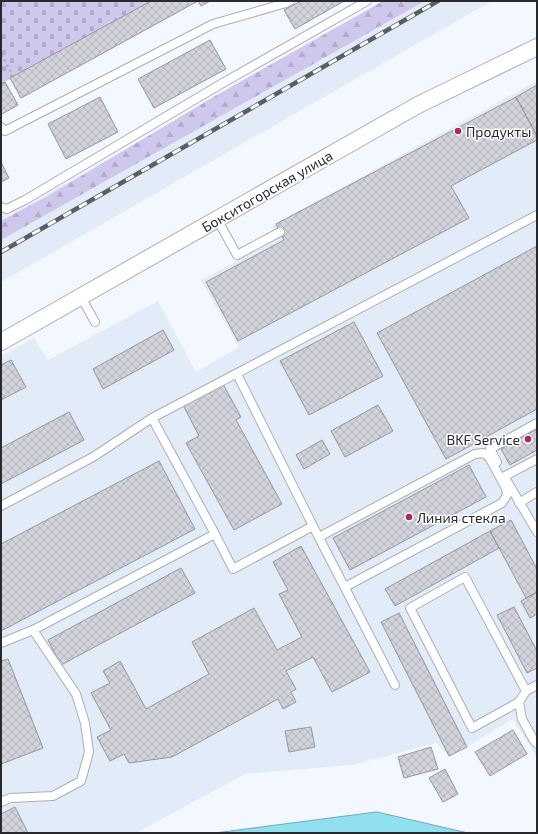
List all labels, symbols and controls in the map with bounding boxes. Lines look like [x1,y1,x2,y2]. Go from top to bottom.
place label: Продукты [466,123,531,140]
marker: Продукты [453,126,463,136]
street label: Бокситогорская улица [199,147,335,235]
place label: BKF Service [446,431,520,448]
marker: BKF Service [523,434,533,444]
place label: Линия стекла [417,509,506,526]
marker: Линия стекла [404,512,414,522]

